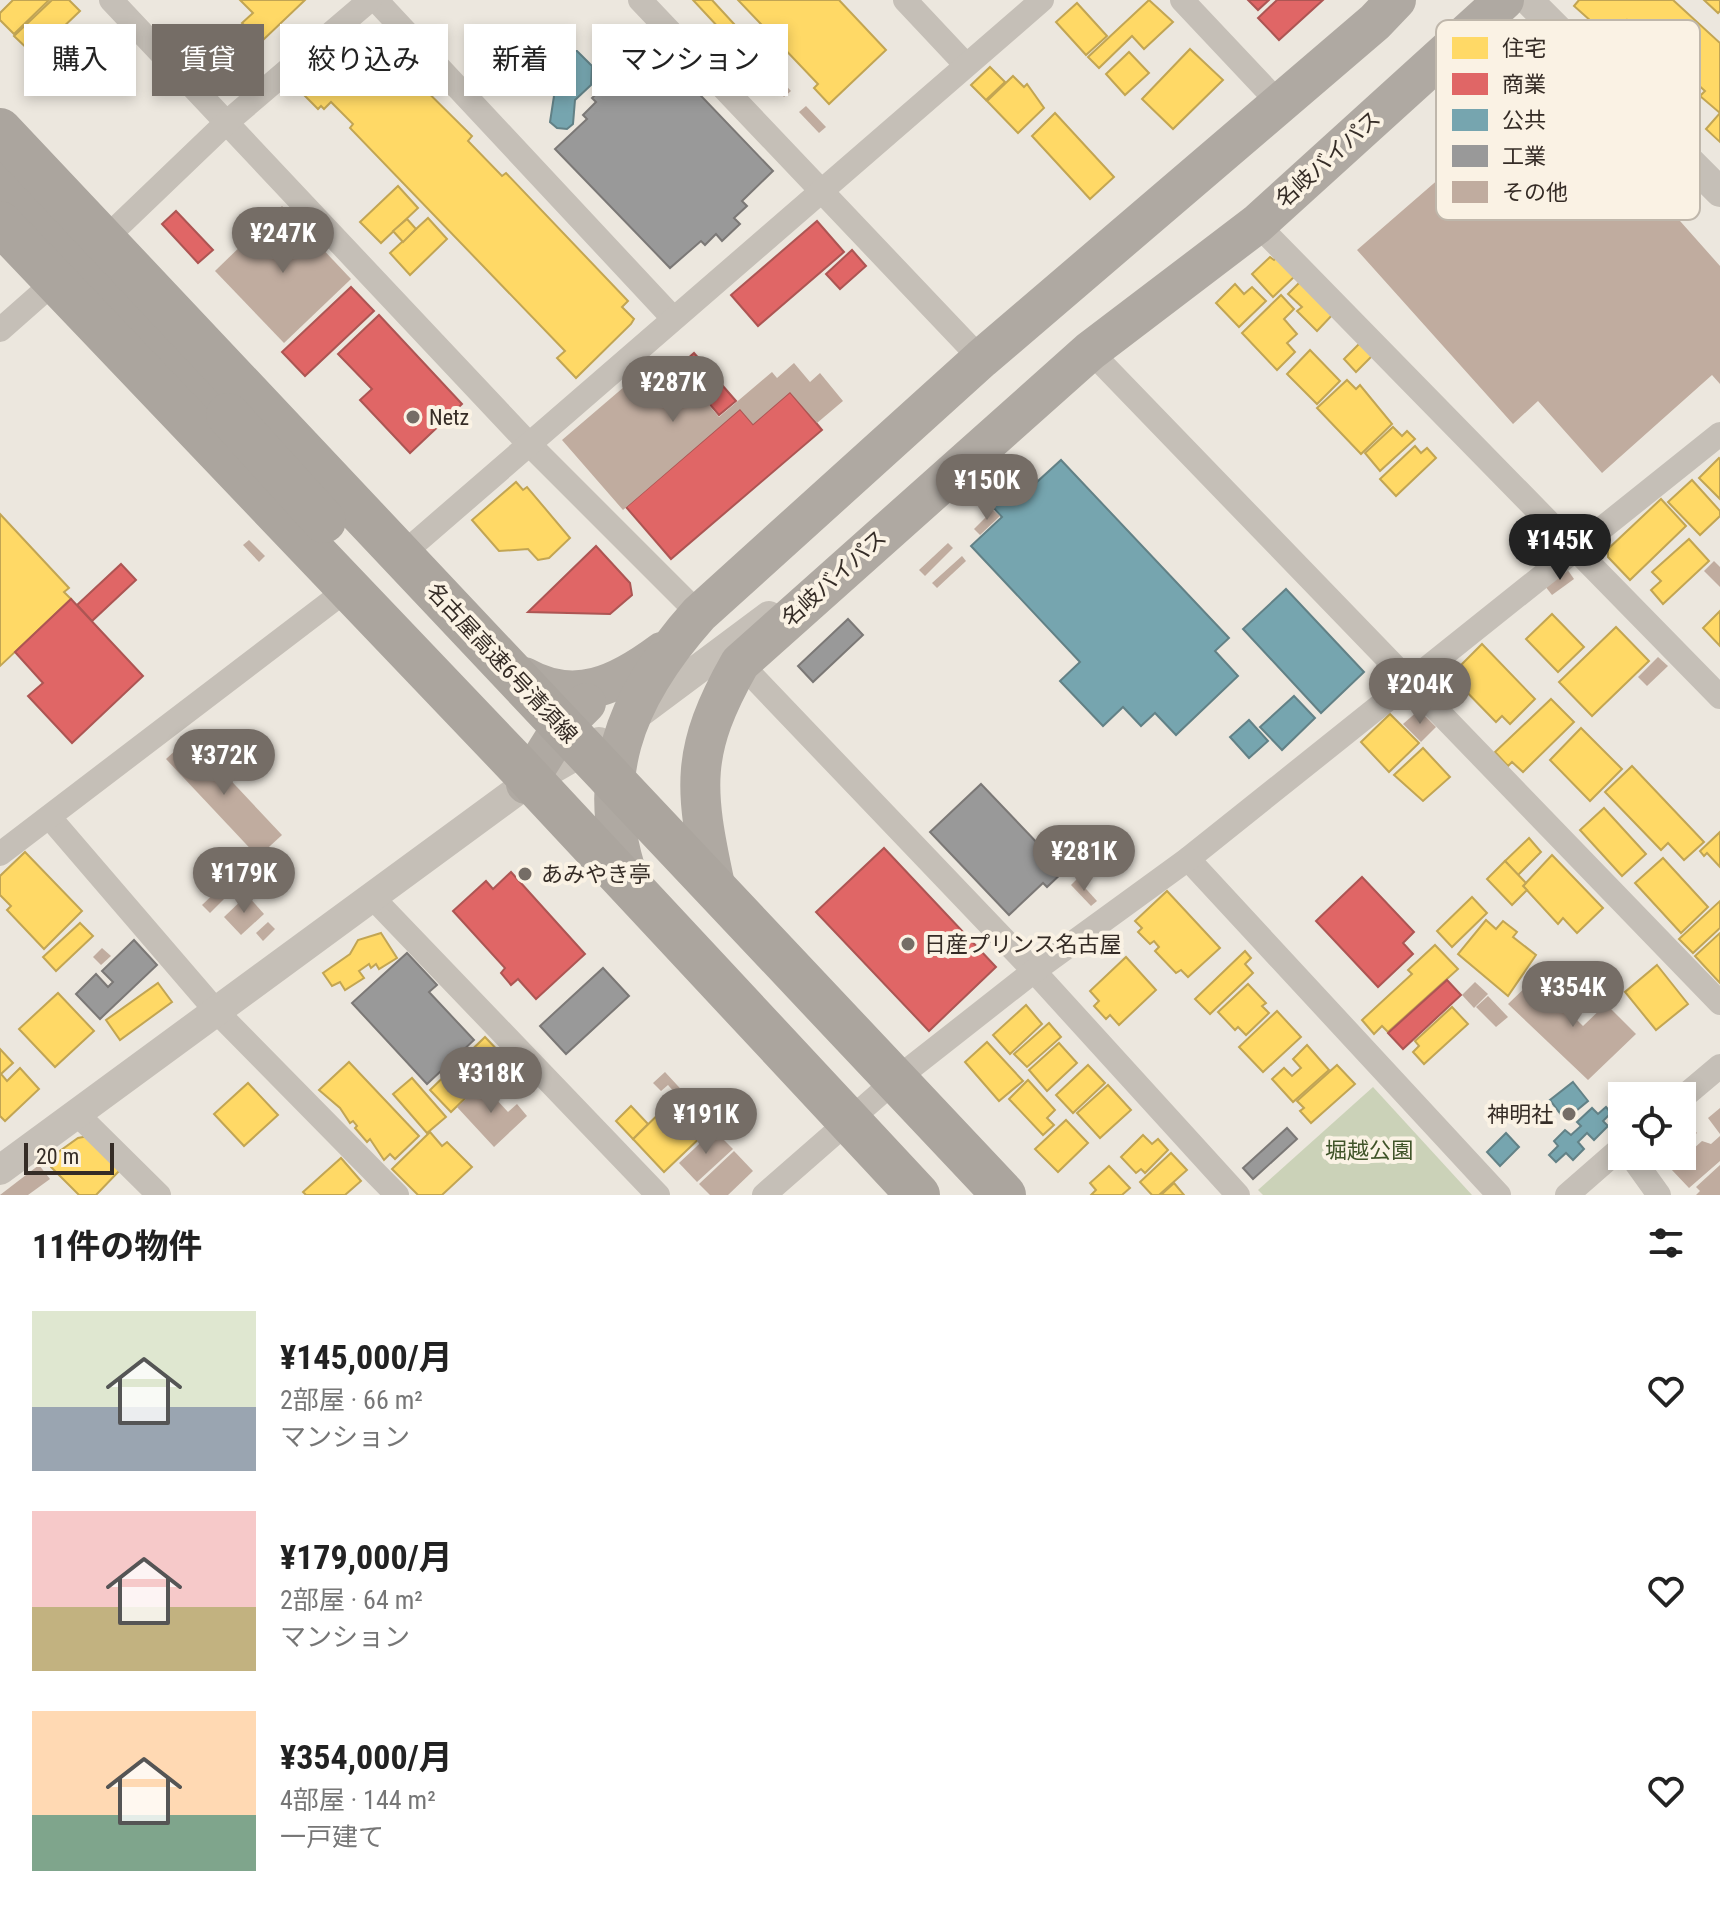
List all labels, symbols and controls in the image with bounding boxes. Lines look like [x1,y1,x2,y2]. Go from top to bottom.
legend [1436,20,1700,220]
chip: 購入 [24,24,136,96]
chip: 賃貸 [152,24,264,96]
chip: 絞り込み [280,24,448,96]
chip: 新着 [464,24,576,96]
chip: マンション [592,24,788,96]
text: 住宅 [1502,36,1546,61]
text: 商業 [1502,72,1546,97]
street label: 名岐バイパス [1271,106,1385,212]
text: 公共 [1502,108,1546,133]
text: 工業 [1502,144,1546,169]
text: その他 [1502,180,1568,205]
pin: ¥247K [227,207,339,275]
text: ¥247K [250,218,316,248]
pin: ¥287K [617,356,729,424]
text: ¥287K [640,367,706,397]
place label: Netz [429,405,469,430]
marker: Netz [404,408,422,426]
pin: ¥150K [931,454,1043,522]
text: ¥150K [954,465,1020,495]
pin: ¥145K [1504,514,1616,582]
street label: 名岐バイパス [777,525,891,631]
text: ¥145K [1527,525,1593,555]
street label: 名古屋高速6号清須線 [422,578,582,748]
pin: ¥204K [1364,658,1476,726]
text: ¥204K [1387,669,1453,699]
pin: ¥372K [168,729,280,797]
text: ¥372K [191,740,257,770]
pin: ¥281K [1028,825,1140,893]
text: ¥281K [1051,836,1117,866]
pin: ¥179K [188,847,300,915]
text: ¥179K [211,858,277,888]
place label: あみやき亭 [541,862,651,887]
marker: あみやき亭 [516,865,534,883]
place label: 日産プリンス名古屋 [924,932,1122,957]
marker: 日産プリンス名古屋 [899,935,917,953]
pin: ¥354K [1517,961,1629,1029]
text: ¥354K [1540,972,1606,1002]
pin: ¥318K [435,1047,547,1115]
text: ¥318K [458,1058,524,1088]
map controls [1608,1082,1696,1170]
button: locate [1608,1082,1696,1170]
pin: ¥191K [650,1088,762,1156]
text: ¥191K [673,1099,739,1129]
place label: 神明社 [1487,1102,1553,1127]
marker: 神明社 [1560,1105,1578,1123]
park label: 堀越公園 [1325,1138,1413,1163]
scale bar [24,1139,114,1175]
text: 20 m [36,1144,79,1169]
icon: filters [1644,1221,1688,1265]
text: 11件の物件 [32,1226,202,1266]
text: ¥145,000/月 [280,1337,453,1377]
icon: home [96,1343,192,1439]
icon: heart [1644,1369,1688,1413]
text: 2部屋 · 66 m² [280,1385,423,1415]
text: マンション [280,1422,410,1452]
text: ¥179,000/月 [280,1537,453,1577]
icon: home [96,1543,192,1639]
icon: heart [1644,1569,1688,1613]
text: 2部屋 · 64 m² [280,1585,423,1615]
text: マンション [280,1622,410,1652]
text: ¥354,000/月 [280,1737,453,1777]
icon: home [96,1743,192,1839]
icon: heart [1644,1769,1688,1813]
text: 4部屋 · 144 m² [280,1785,436,1815]
text: 一戸建て [280,1822,384,1852]

